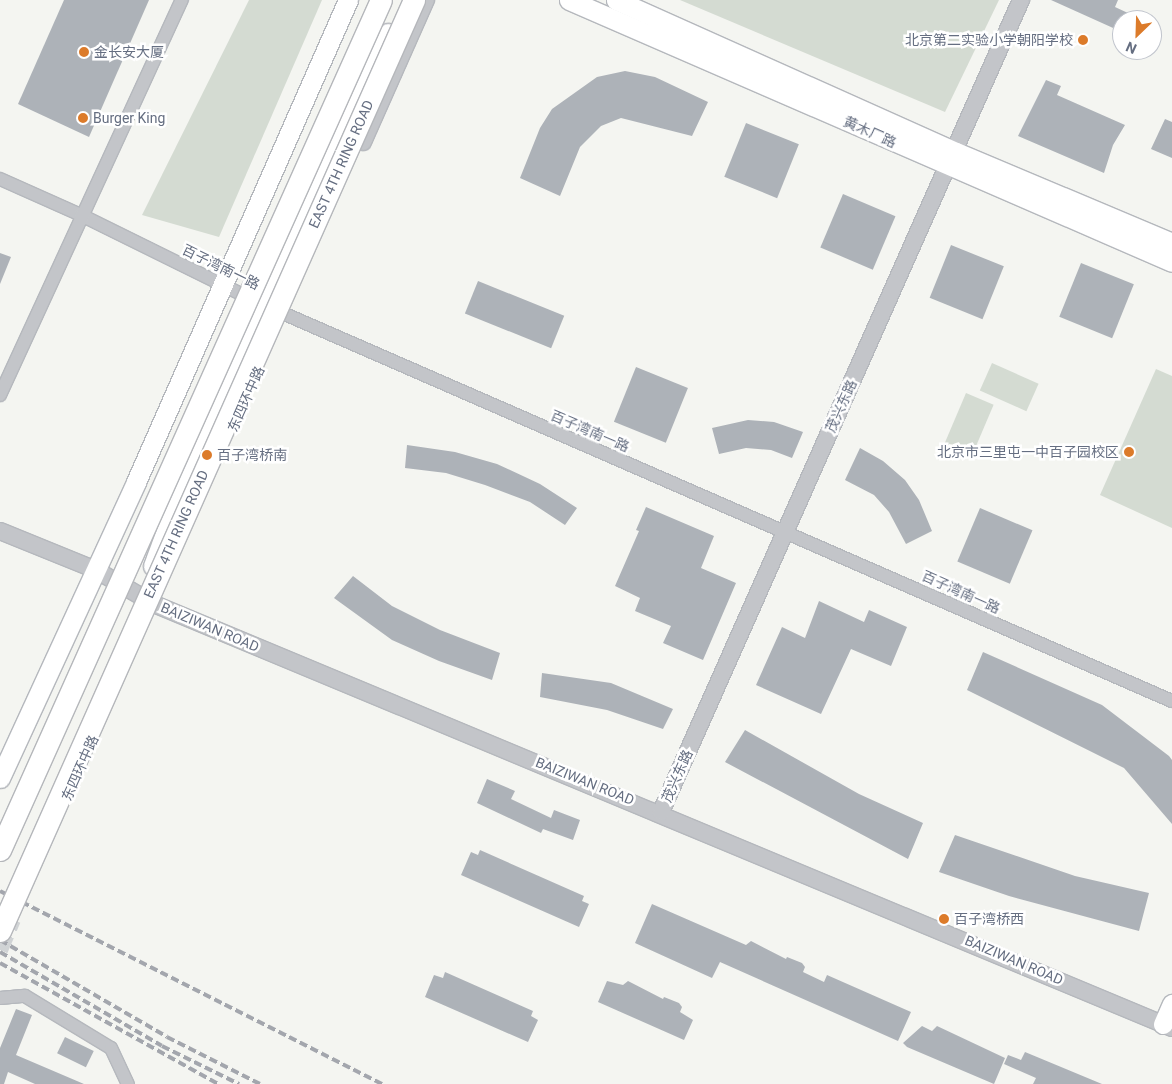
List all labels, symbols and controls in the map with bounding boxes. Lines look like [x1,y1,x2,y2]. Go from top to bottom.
north arrow [1112,10,1162,60]
place label: 北京第二实验小学朝阳学校 [905,32,1073,48]
marker: 北京第二实验小学朝阳学校 [1077,34,1089,46]
text: N [1124,38,1139,57]
place label: 金长安大厦 [94,44,164,60]
marker: 金长安大厦 [78,46,90,58]
street label: EAST 4TH RING ROAD [305,97,377,231]
place label: Burger King [93,110,165,126]
marker: Burger King [77,112,89,124]
street label: 黄木厂路 [841,113,899,151]
street label: 百子湾南一路 [180,241,262,293]
street label: 东四环中路 [224,364,268,434]
street label: 茂兴东路 [822,377,860,435]
street label: 百子湾南一路 [548,407,632,455]
place label: 北京市三里屯一中百子园校区 [937,444,1119,460]
marker: 北京市三里屯一中百子园校区 [1123,446,1135,458]
place label: 百子湾桥南 [217,447,287,463]
marker: 百子湾桥南 [201,449,213,461]
street label: EAST 4TH RING ROAD [140,467,212,601]
street label: 百子湾南一路 [919,567,1003,617]
street label: BAIZIWAN ROAD [158,599,262,655]
street label: 东四环中路 [58,733,102,803]
street label: 茂兴东路 [658,747,696,805]
street label: BAIZIWAN ROAD [533,754,637,808]
place label: 百子湾桥西 [954,911,1024,927]
marker: 百子湾桥西 [938,913,950,925]
street label: BAIZIWAN ROAD [962,932,1066,988]

